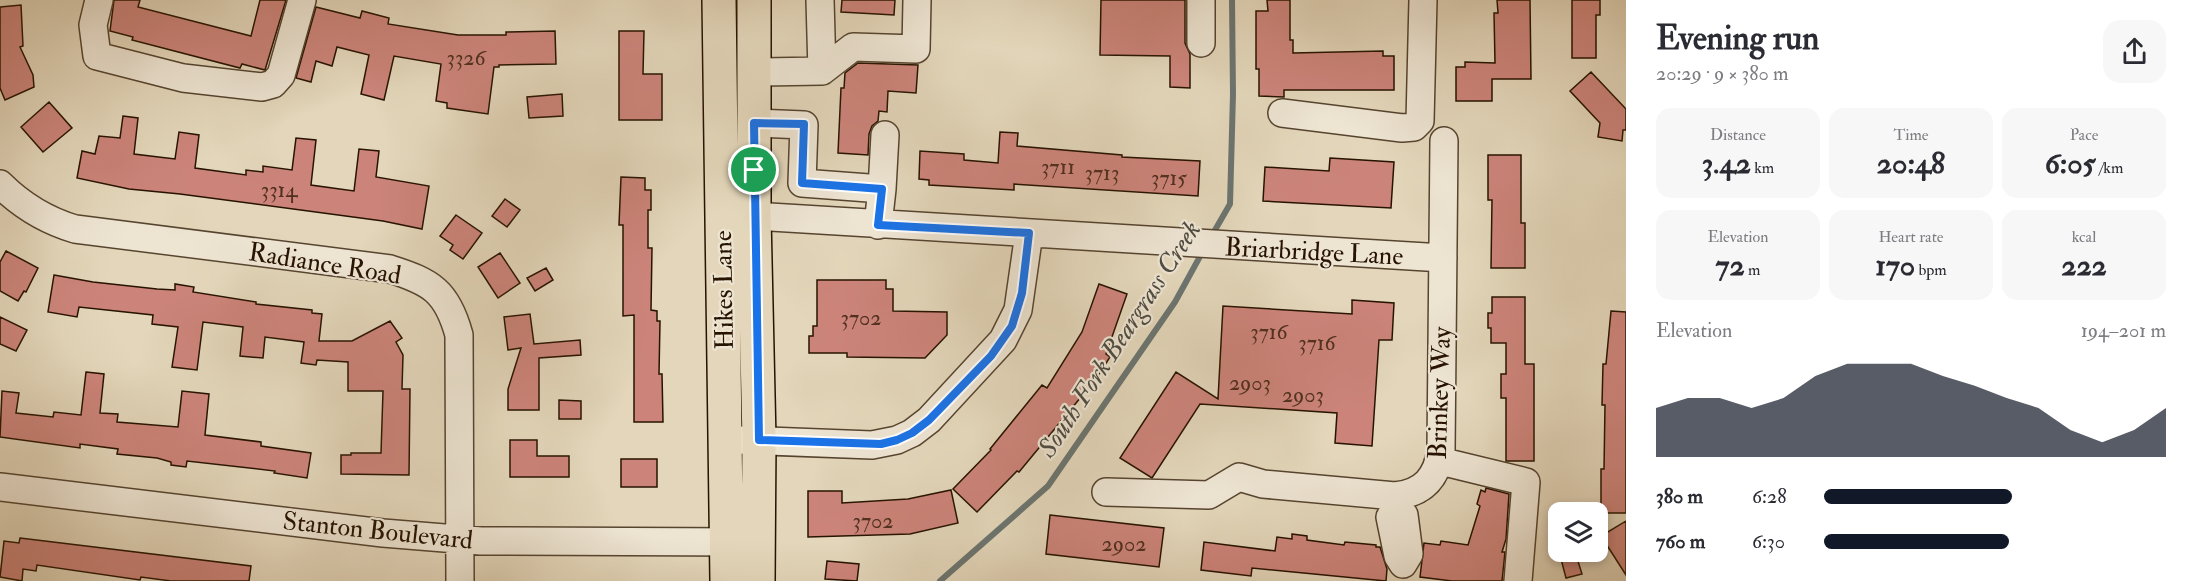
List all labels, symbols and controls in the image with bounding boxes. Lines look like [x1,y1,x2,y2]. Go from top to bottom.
text: Evening run [1656,18,1819,59]
button: share [2103,20,2166,83]
house number: 3326 [446,44,487,72]
text: 20:29 · 9 × 380 m [1656,61,1789,86]
text: Distance [1710,125,1766,145]
text: Time [1894,125,1928,145]
text: Pace [2070,125,2098,145]
pin [728,144,779,195]
text: 3.42 [1702,145,1751,182]
text: 20:48 [1877,145,1945,182]
text: 6:05 [2045,145,2096,182]
icon: arrive [737,153,770,186]
house number: 3711 [1041,153,1075,181]
text: km [1751,158,1774,178]
text: /km [2096,158,2123,178]
house number: 3713 [1085,159,1119,187]
house number: 3715 [1151,164,1187,192]
house number: 3314 [261,176,298,204]
water label: South Fork Beargrass Creek [1030,215,1208,464]
text: Elevation [1708,227,1768,247]
text: Heart rate [1878,227,1944,247]
text: kcal [2072,227,2096,247]
street label: Hikes Lane [707,230,741,350]
street label: Briarbridge Lane [1224,231,1404,273]
street label: Radiance Road [246,236,404,292]
text: 72 [1716,247,1745,284]
text: 170 [1875,247,1915,284]
text: 222 [2061,247,2107,284]
text: m [1745,260,1760,280]
text: bpm [1915,260,1947,280]
house number: 3702 [841,304,881,332]
house number: 3716 [1250,318,1290,346]
text: Elevation [1656,318,1732,343]
text: 194–201 m [2081,318,2166,343]
street label: Brinkey Way [1422,326,1458,460]
house number: 3716 [1298,329,1338,357]
house number: 2903 [1229,369,1271,397]
house number: 2903 [1282,381,1324,409]
text: 380 m [1656,484,1703,509]
text: 6:28 [1752,484,1787,509]
map controls [1548,502,1608,562]
button: layers [1548,502,1608,562]
street label: Stanton Boulevard [281,505,475,557]
house number: 3702 [853,507,893,535]
text: 760 m [1656,529,1705,554]
text: 6:30 [1752,529,1785,554]
house number: 2902 [1102,530,1146,558]

